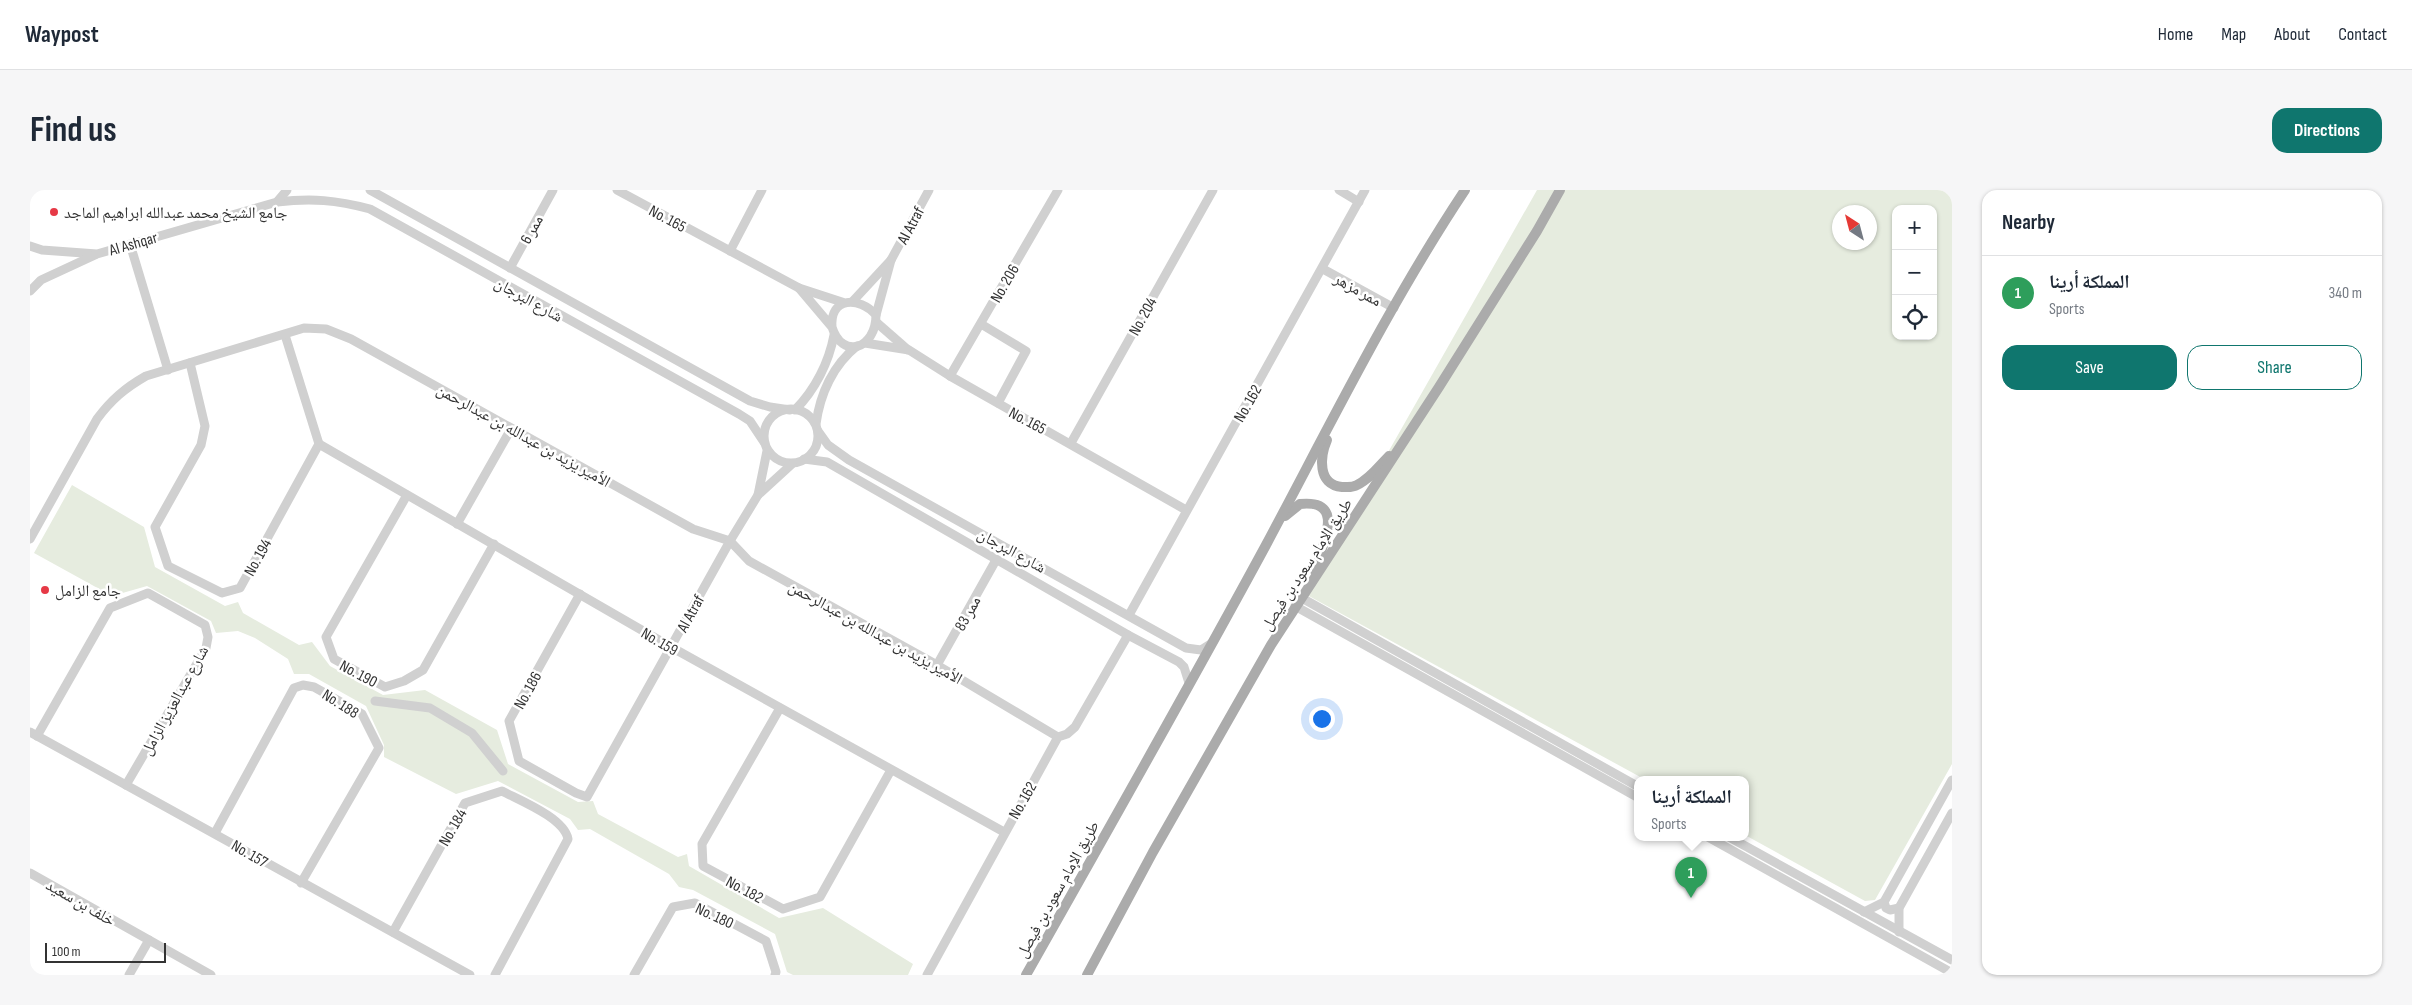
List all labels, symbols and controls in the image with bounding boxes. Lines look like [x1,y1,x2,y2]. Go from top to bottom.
text: Waypost [25,20,99,49]
text: Home [2158,24,2193,45]
text: Map [2221,24,2246,45]
text: About [2274,24,2310,45]
text: Contact [2338,24,2387,45]
button: Directions [2272,108,2382,153]
text: Find us [30,109,117,152]
street label: No. 165 [646,202,689,237]
street label: Al Atraf [893,203,929,248]
place label: جامع الشيخ محمد عبدالله ابراهيم الماجد [64,204,287,223]
north arrow [1832,205,1877,250]
map controls [1892,205,1937,340]
button: + [1892,205,1937,250]
marker: جامع الشيخ محمد عبدالله ابراهيم الماجد [48,206,60,218]
text: Nearby [2002,210,2055,235]
street label: ممر 6 [517,212,548,247]
street label: Al Ashqar [106,228,160,261]
button: − [1892,250,1937,295]
street label: No. 206 [987,261,1024,306]
street label: ممر مزهر [1329,269,1384,311]
text: المملكة أرينا [2049,271,2130,294]
street label: شارع البرجان [491,274,566,327]
text: 1 [2015,284,2021,303]
text: 340 m [2329,284,2362,303]
street label: No. 204 [1125,294,1162,339]
button: locate [1892,295,1937,340]
text: Sports [2049,300,2084,319]
button: Save [2002,345,2177,390]
button: Share [2187,345,2362,390]
street label: الأمير يزيد بن عبدالله بن عبدالرحمن [433,381,613,492]
street label: No. 162 [1230,382,1266,426]
street label: No. 165 [1006,404,1049,439]
street label: طريق الإمام سعود بن فيصل [1257,495,1357,634]
street label: شارع البرجان [974,525,1049,578]
street label: No. 194 [240,536,276,580]
street label: الأمير يزيد بن عبدالله بن عبدالرحمن [785,578,965,689]
place label: جامع الزامل [55,582,121,601]
marker: جامع الزامل [39,584,51,596]
street label: Al Atraf [673,592,709,636]
street label: ممر 83 [951,593,986,634]
street label: No. 159 [637,624,681,660]
street label: شارع عبدالعزيز الزامل [137,643,213,759]
street label: No. 190 [336,657,380,692]
street label: No. 186 [510,669,546,713]
street label: No. 188 [318,686,362,723]
your location [1309,706,1335,732]
popup [1634,776,1749,841]
street label: No. 162 [1005,779,1041,823]
text: المملكة أرينا [1651,786,1732,809]
street label: No. 184 [435,805,472,850]
text: Sports [1651,815,1687,834]
street label: طريق الإمام سعود بن فيصل [1013,818,1104,962]
street label: No. 157 [228,836,271,872]
pin: 1 [1675,857,1707,898]
street label: No. 182 [722,873,766,908]
street label: خلف بن سعيد [42,876,118,931]
street label: No. 180 [692,899,736,933]
scale bar [45,940,166,963]
text: 100 m [52,943,81,960]

